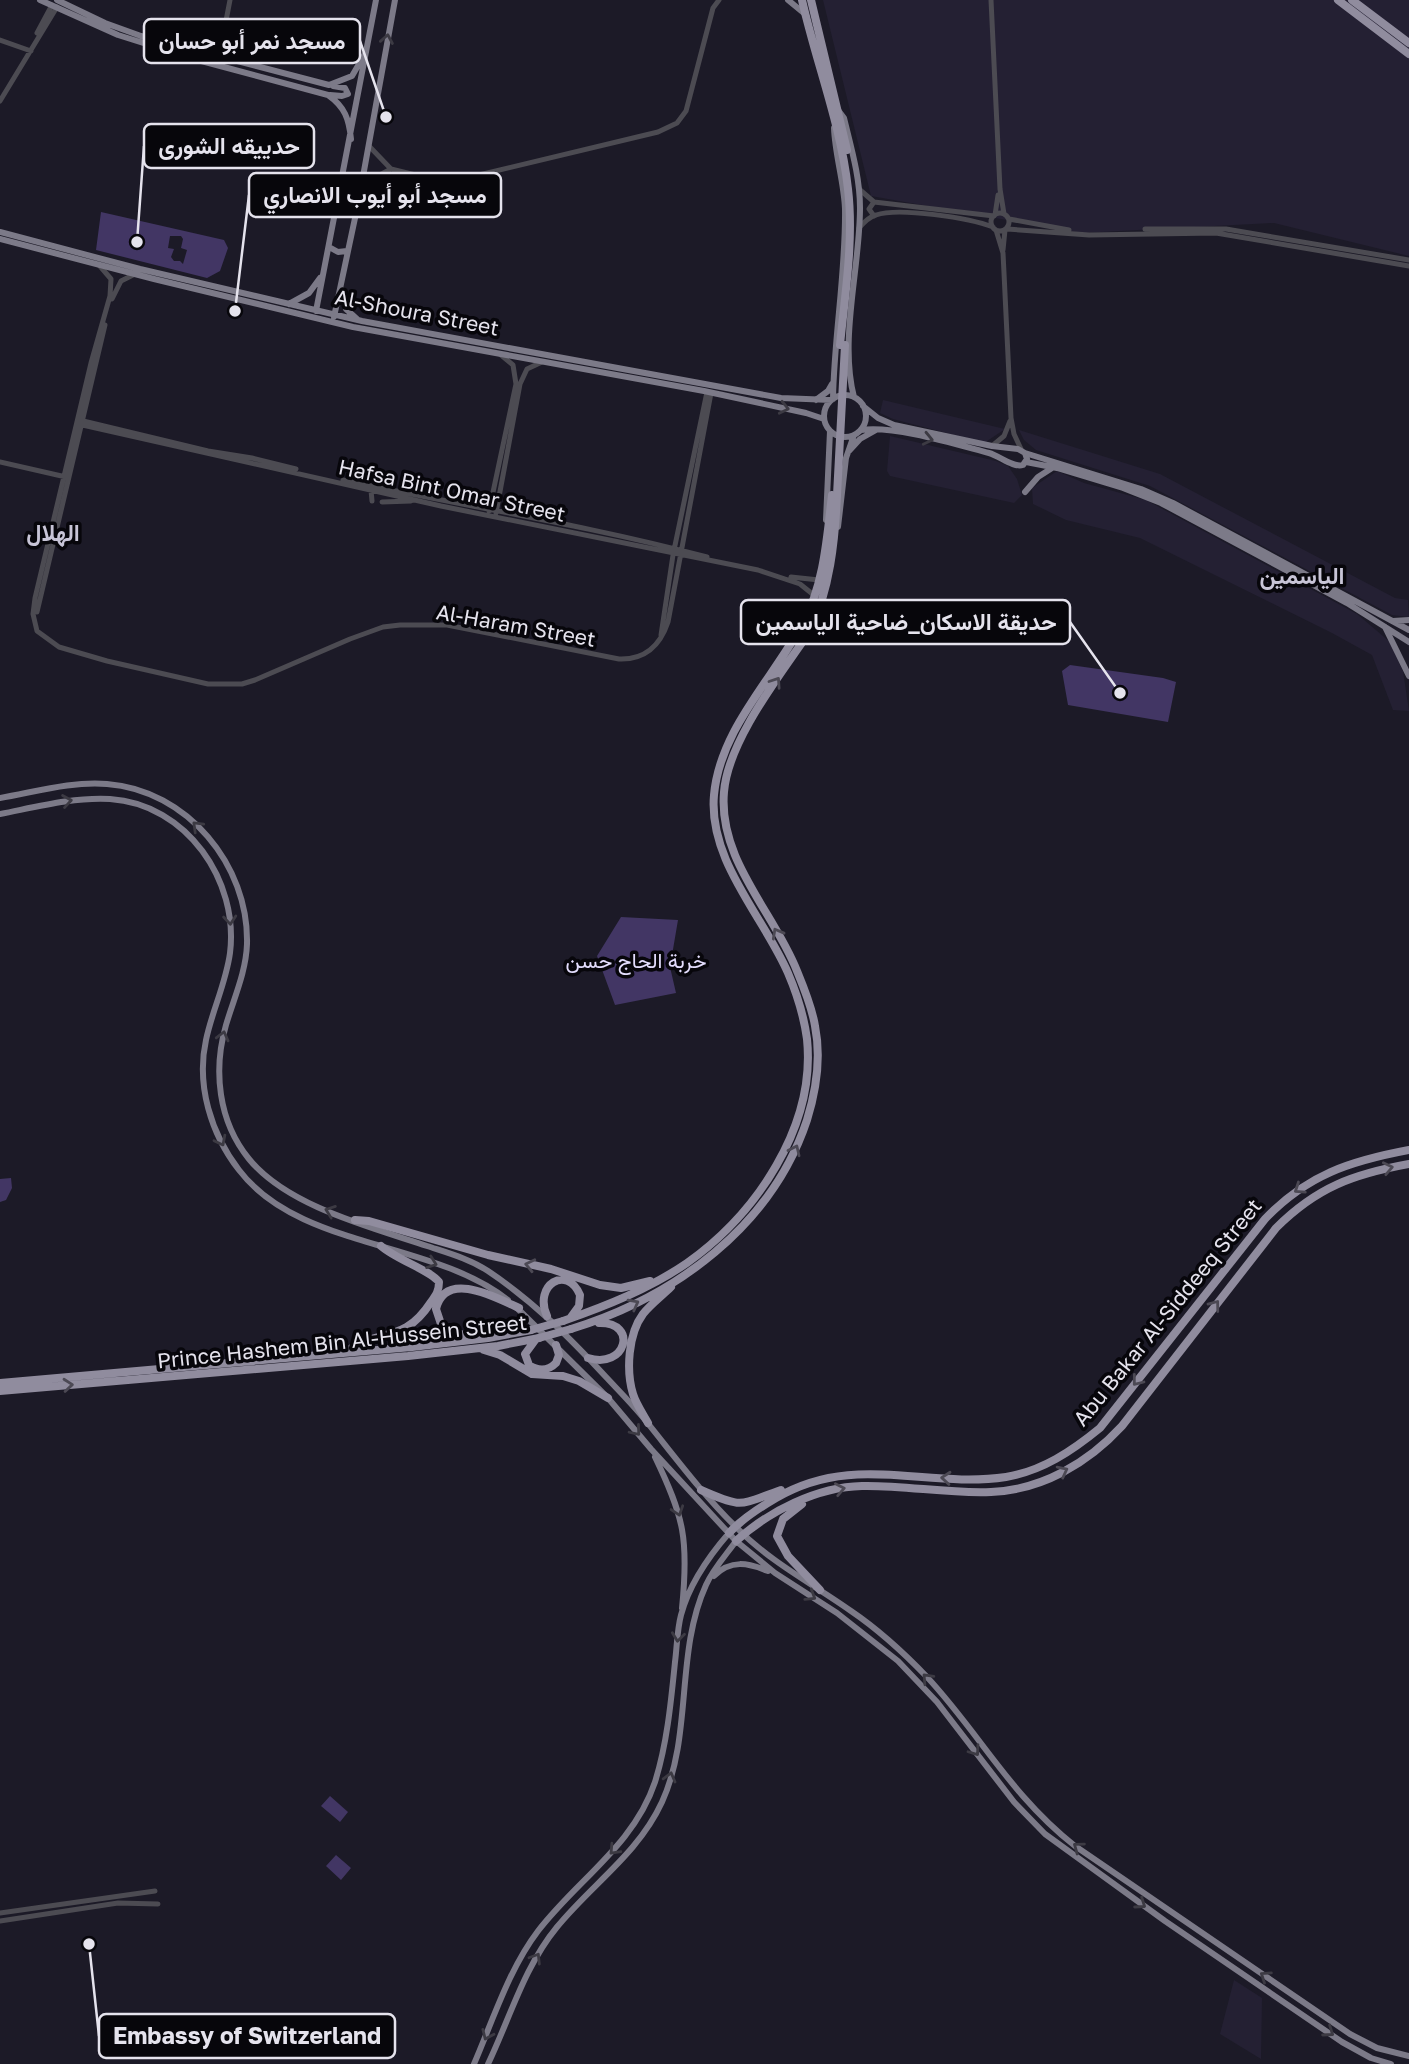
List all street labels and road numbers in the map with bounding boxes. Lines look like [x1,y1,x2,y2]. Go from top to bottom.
street label: Al-Shoura Street [333,283,501,341]
street label: Hafsa Bint Omar Street [336,453,568,527]
street label: Al-Haram Street [434,598,598,652]
street label: Abu Bakar Al-Siddeeq Street [1067,1193,1267,1431]
street label: Prince Hashem Bin Al-Hussein Street [156,1309,528,1373]

